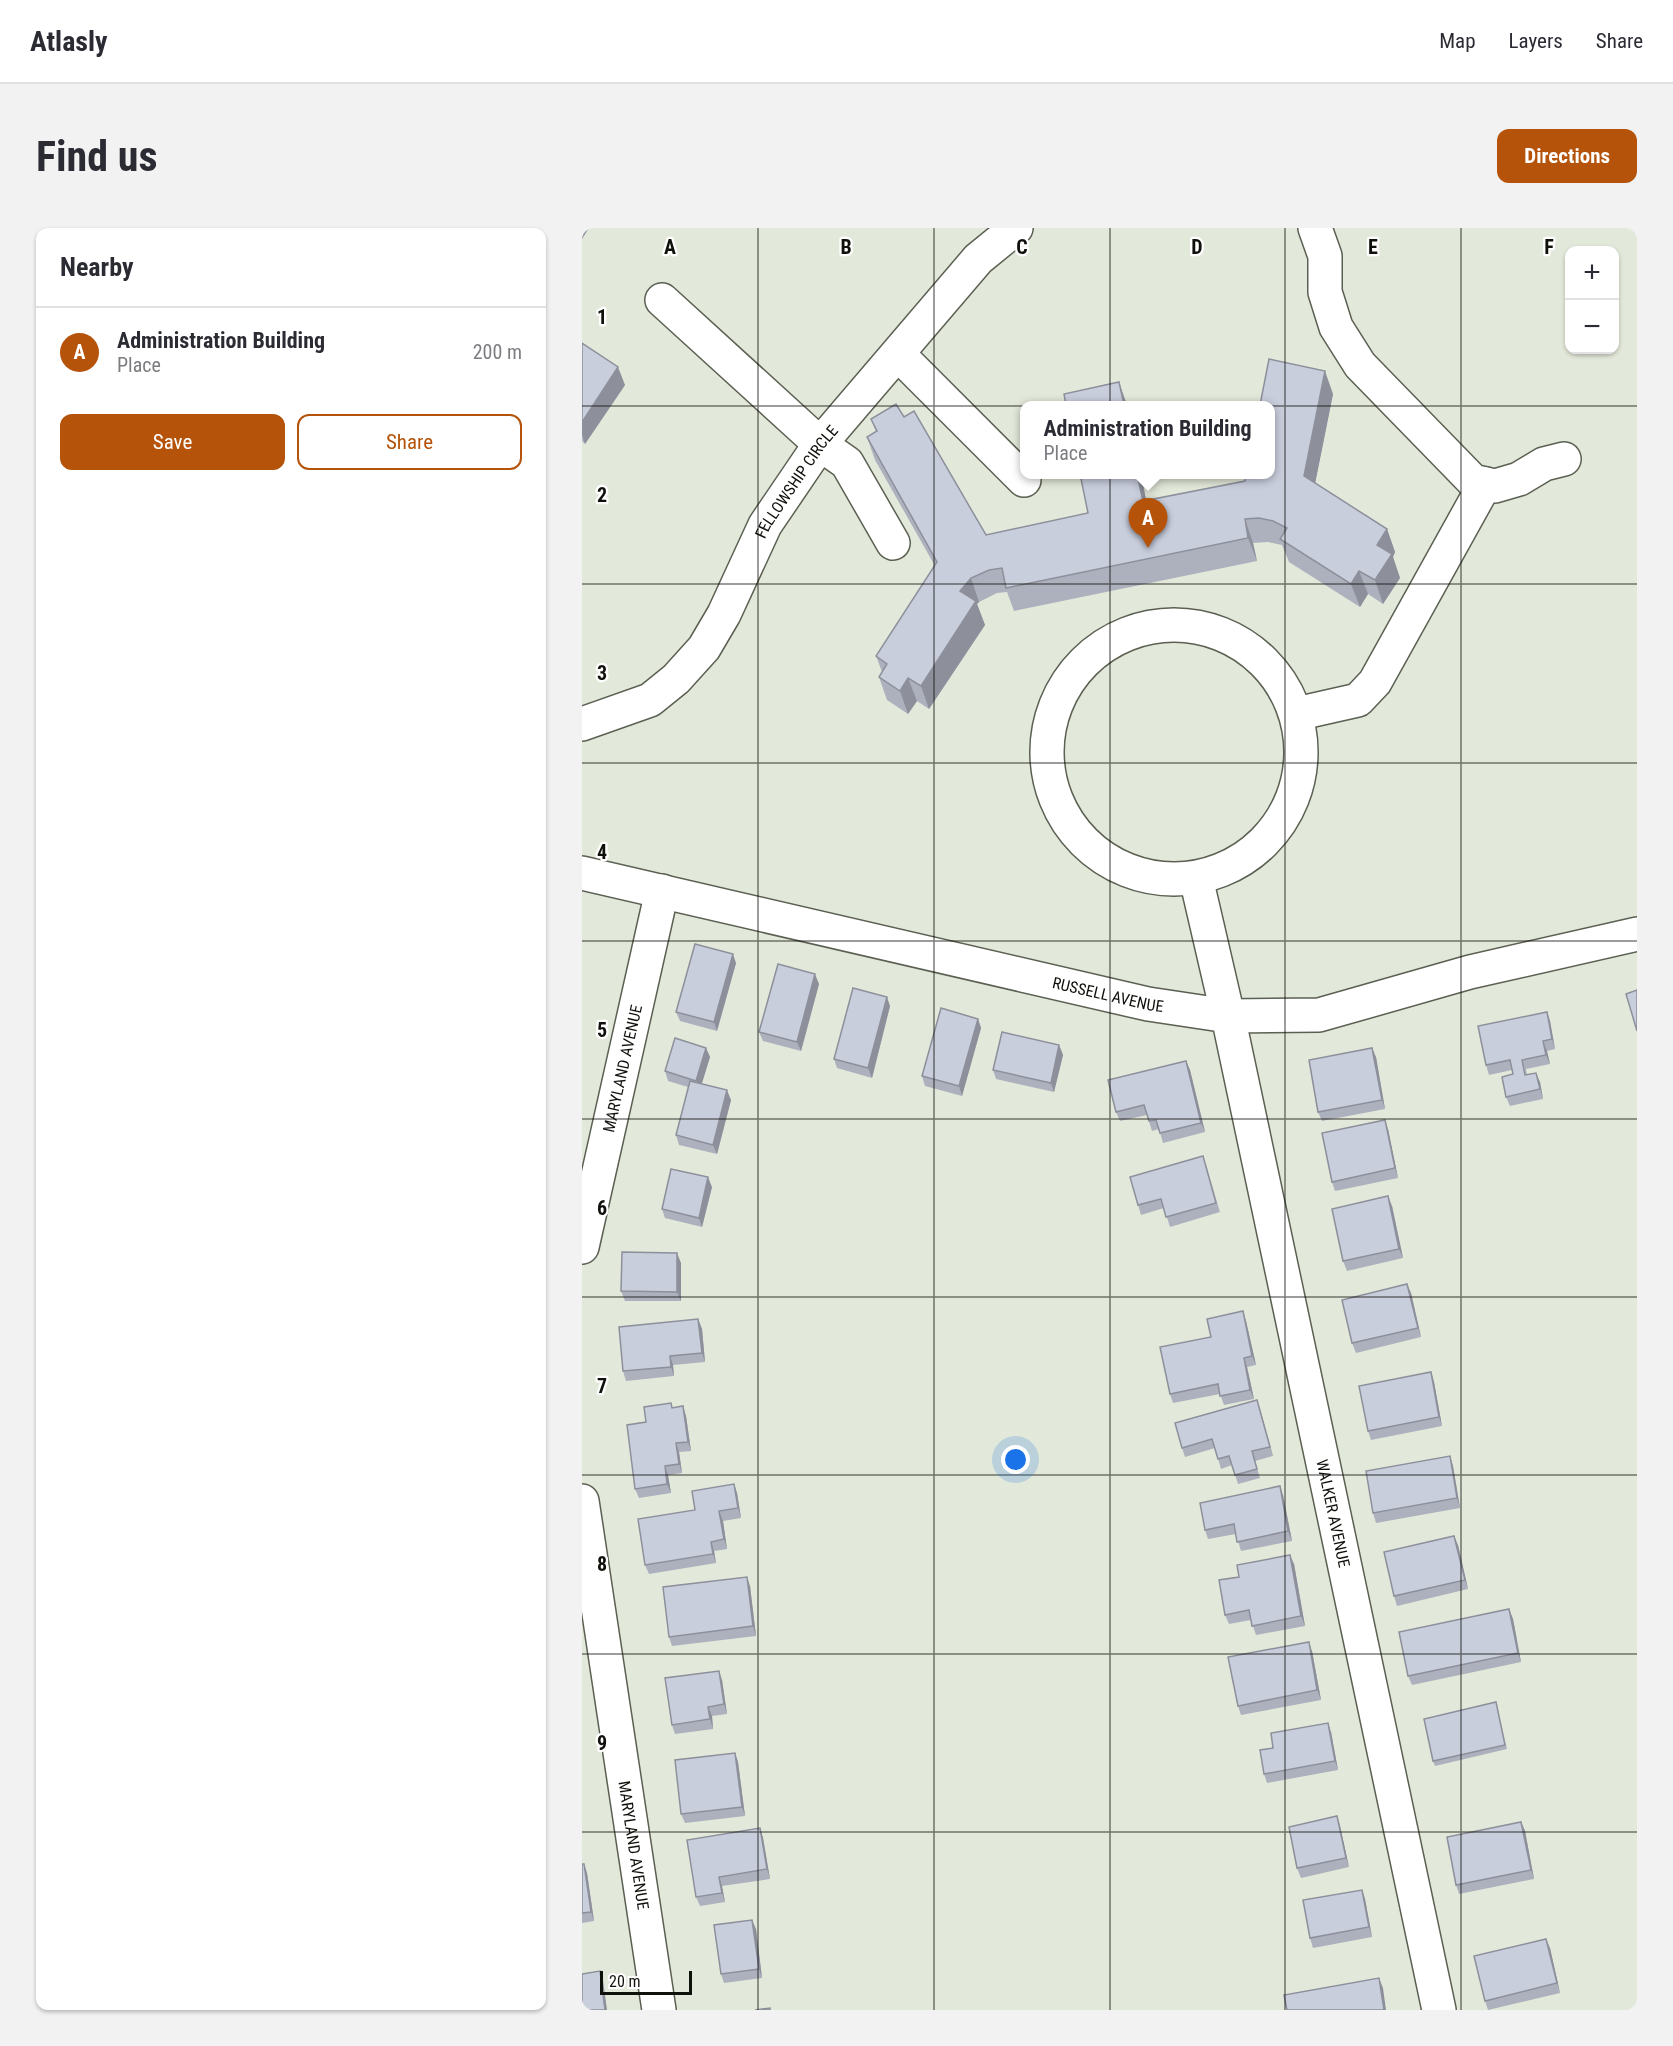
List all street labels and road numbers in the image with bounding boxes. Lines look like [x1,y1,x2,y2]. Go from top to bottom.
street label: FELLOWSHIP CIRCLE [751,421,842,541]
street label: RUSSELL AVENUE [1051,973,1165,1016]
street label: MARYLAND AVENUE [599,1003,646,1134]
street label: WALKER AVENUE [1313,1458,1354,1569]
street label: MARYLAND AVENUE [615,1779,653,1911]

